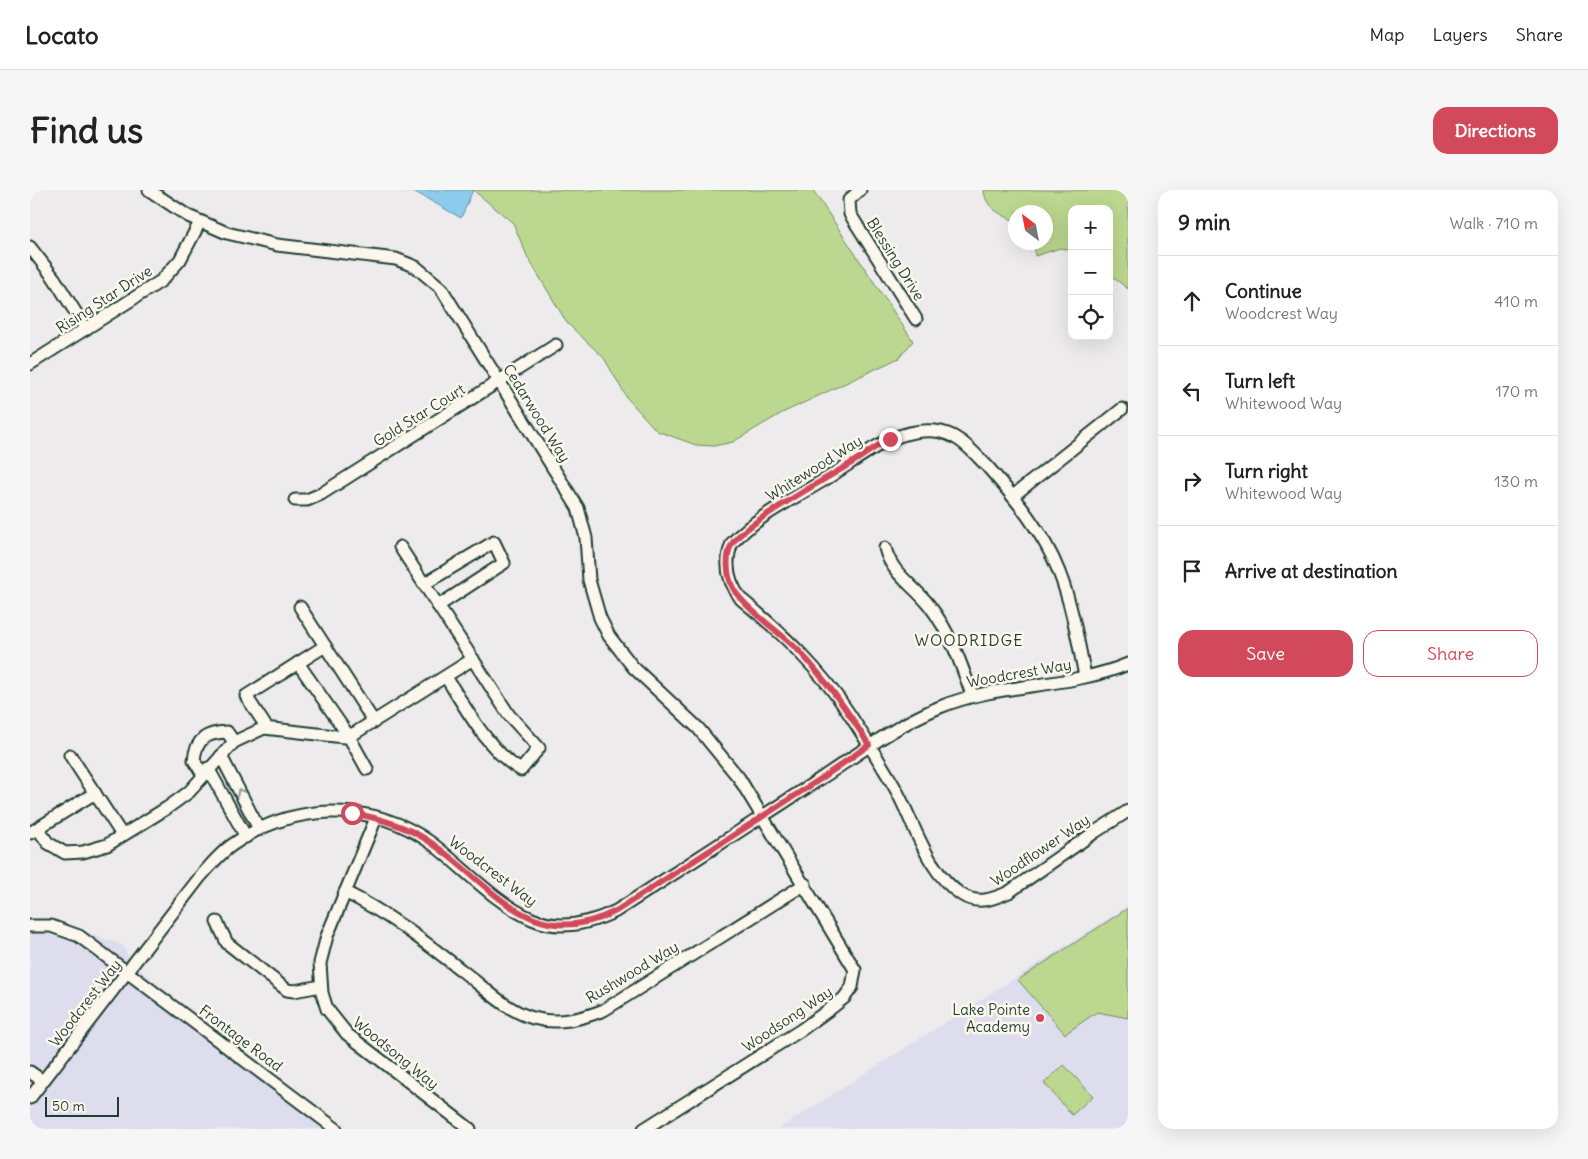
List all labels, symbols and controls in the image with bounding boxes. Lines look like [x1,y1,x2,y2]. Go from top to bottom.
text: Locato [25,20,99,50]
text: Map [1369,23,1404,46]
text: Layers [1432,23,1488,46]
text: Share [1516,23,1563,46]
button: Directions [1433,107,1558,154]
text: Find us [30,108,143,152]
north arrow [1008,205,1053,250]
map controls [1068,205,1113,340]
button: + [1068,205,1113,250]
text: 9 min [1178,209,1230,236]
text: Walk · 710 m [1449,213,1538,233]
street label: Blessing Drive [863,214,929,304]
button: − [1068,250,1113,295]
street label: Rising Star Drive [52,261,156,337]
text: Continue [1225,279,1302,303]
icon: ahead [1178,287,1206,315]
text: 410 m [1494,291,1538,311]
button: locate [1068,295,1113,340]
text: Woodcrest Way [1225,303,1338,323]
street label: Cedarwood Way [499,360,575,466]
text: Turn left [1225,369,1295,393]
icon: left [1178,377,1206,405]
street label: Gold Star Court [370,379,468,451]
text: 170 m [1495,381,1538,401]
text: Whitewood Way [1225,393,1342,413]
route end [879,428,902,451]
street label: Whitewood Way [762,431,866,505]
text: Turn right [1225,459,1308,483]
icon: right [1178,467,1206,495]
text: 130 m [1494,471,1538,491]
text: Whitewood Way [1225,483,1342,503]
icon: arrive [1178,557,1206,585]
text: Arrive at destination [1225,559,1398,583]
district label: WOODRIDGE [914,630,1024,650]
button: Save [1178,630,1353,677]
button: Share [1363,630,1538,677]
street label: Woodcrest Way [965,654,1073,692]
one-way arrow [236,788,246,797]
route start [341,802,364,825]
street label: Woodflower Way [987,810,1093,890]
street label: Woodcrest Way [445,832,541,910]
street label: Rushwood Way [582,937,682,1007]
street label: Woodcrest Way [45,955,125,1051]
street label: Woodsong Way [738,982,836,1056]
street label: Frontage Road [196,1000,287,1076]
place label: Lake Pointe Academy [952,1000,1030,1036]
marker: Lake Pointe Academy [1034,1012,1046,1024]
street label: Woodsong Way [349,1013,443,1093]
scale bar [45,1094,119,1117]
text: 50 m [52,1097,85,1115]

